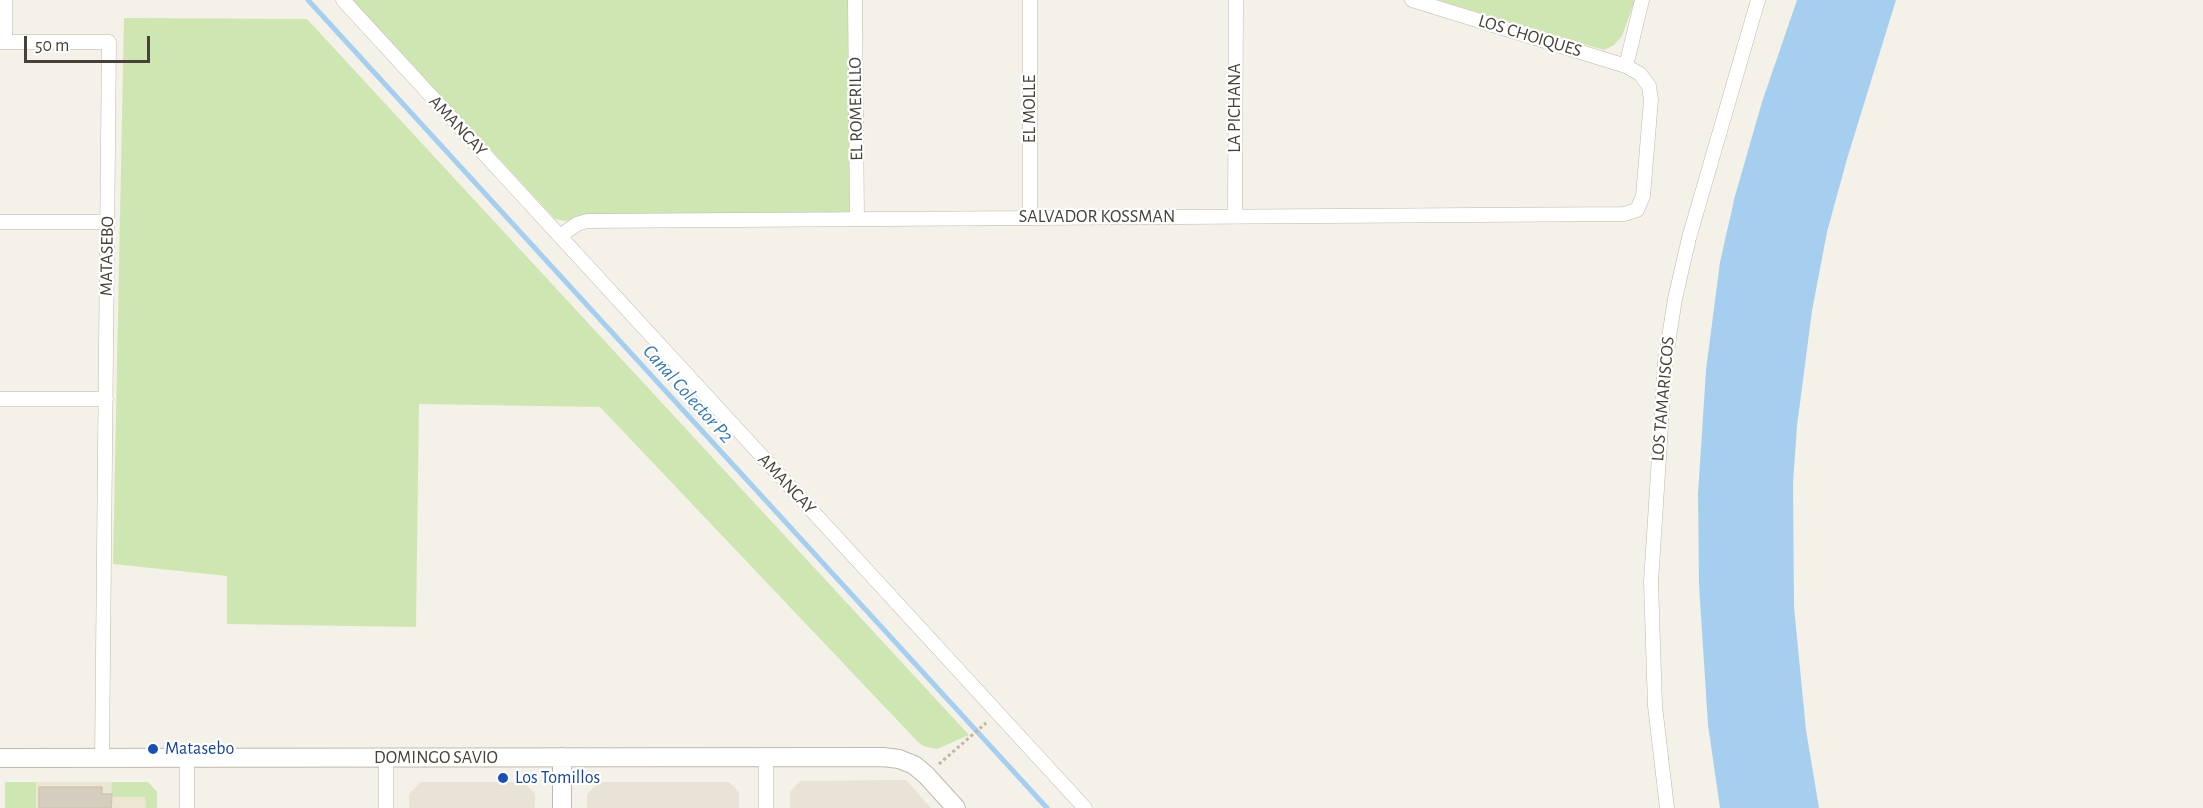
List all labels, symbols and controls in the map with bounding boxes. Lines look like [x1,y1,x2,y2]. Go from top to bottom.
street label: LOS CHOIQUES [1476,10,1584,62]
scale bar [27,24,153,62]
text: 50 m [35,37,69,55]
street label: EL ROMERILLO [844,57,868,161]
street label: LA PICHANA [1224,63,1246,153]
street label: EL MOLLE [1019,75,1041,143]
street label: AMANCAY [424,91,492,161]
street label: SALVADOR KOSSMAN [1019,206,1175,228]
street label: MATASEBO [96,216,118,296]
street label: LOS TAMARISCOS [1647,336,1679,462]
water label: Canal Colector P2 [637,340,739,448]
street label: AMANCAY [753,449,821,519]
place label: Matasebo [165,738,234,760]
marker: Matasebo [146,742,160,756]
street label: DOMINGO SAVIO [374,747,498,769]
place label: Los Tomillos [515,767,600,789]
marker: Los Tomillos [496,771,510,785]

